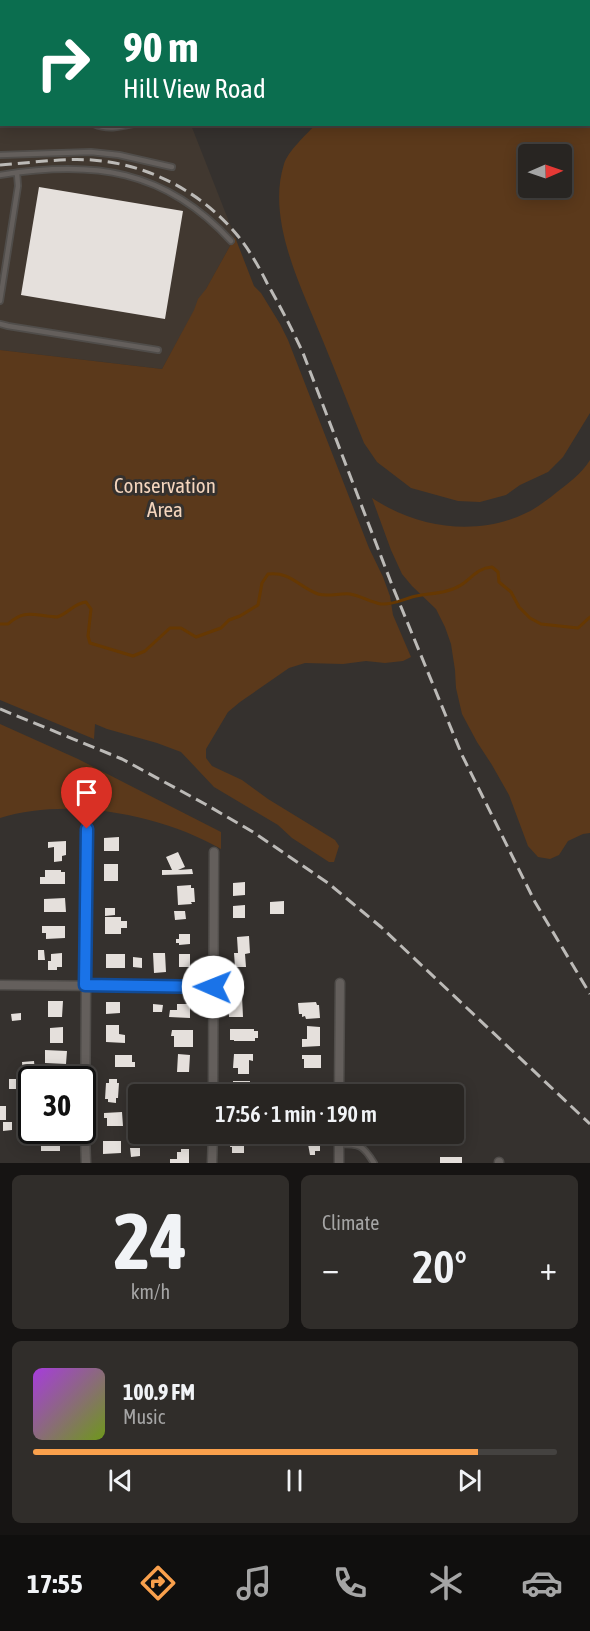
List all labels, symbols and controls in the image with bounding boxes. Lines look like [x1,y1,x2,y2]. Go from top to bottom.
text: 90 m [123,23,198,71]
icon: right [24,24,102,102]
text: Hill View Road [123,73,266,104]
north arrow [518,144,572,198]
map controls [518,144,572,198]
park label: Conservation Area [114,473,216,521]
pin [61,767,112,829]
icon: arrive [70,776,103,809]
position arrow [181,955,245,1019]
speed limit sign: 30 [18,1066,96,1144]
text: 17:56 · 1 min · 190 m [215,1101,377,1127]
text: 24 [114,1196,187,1286]
text: Climate [322,1211,379,1234]
text: 20° [412,1241,467,1293]
text: − [322,1249,339,1287]
text: + [540,1249,557,1287]
text: km/h [131,1280,170,1303]
text: 100.9 FM [123,1379,195,1405]
text: Music [123,1405,165,1428]
icon: previous [104,1464,137,1497]
icon: pause [278,1464,311,1497]
icon: next [453,1464,486,1497]
icon: directions [137,1562,179,1604]
icon: music [233,1562,275,1604]
icon: phone [329,1562,371,1604]
icon: climate [425,1562,467,1604]
icon: car [521,1562,563,1604]
text: 17:55 [27,1568,83,1599]

